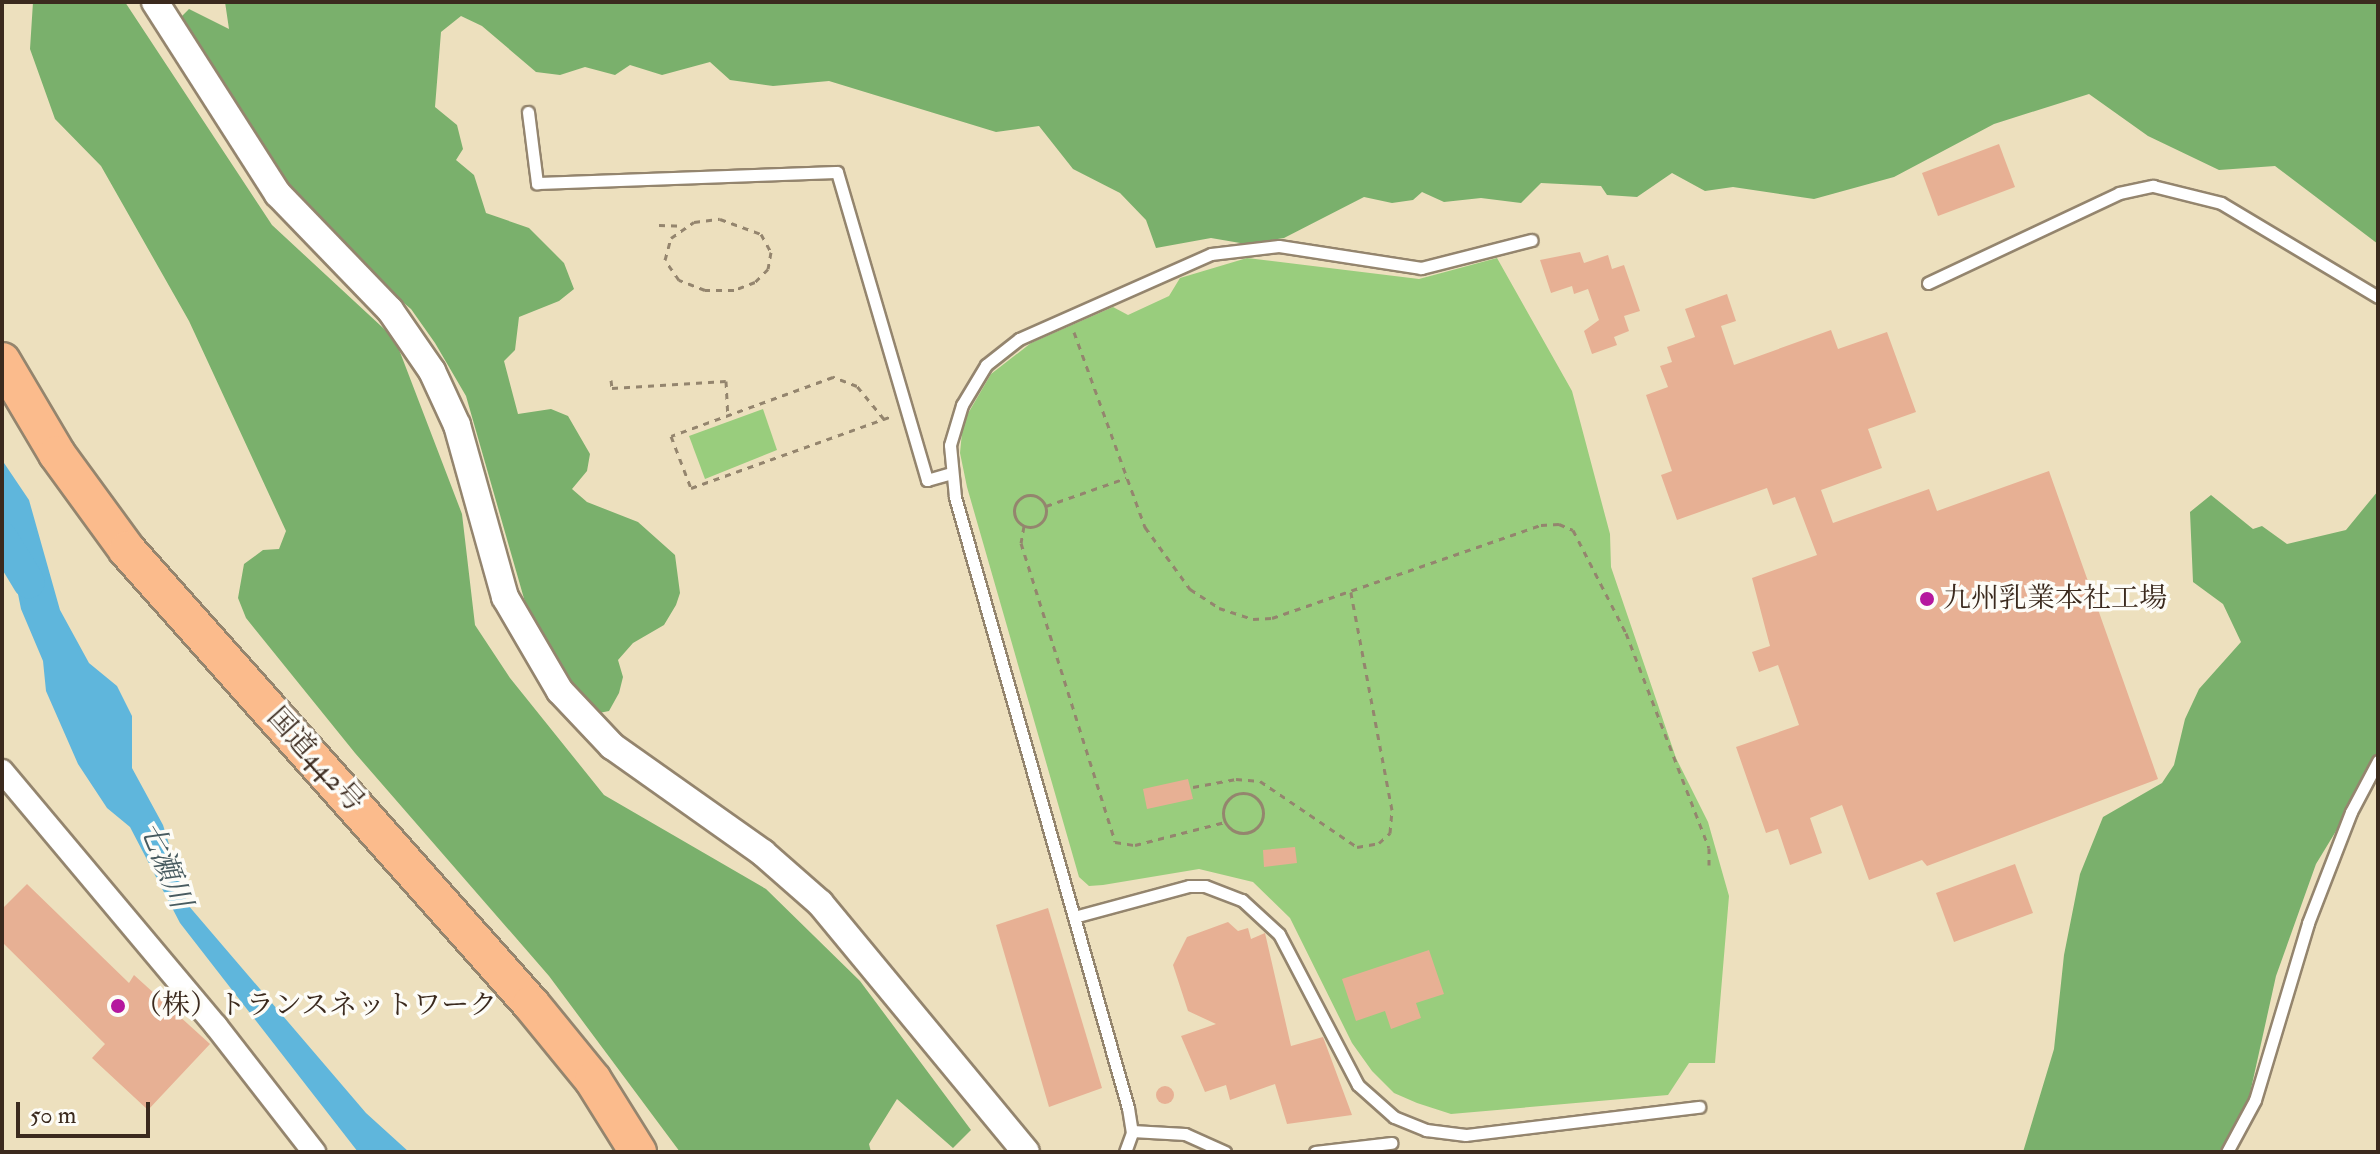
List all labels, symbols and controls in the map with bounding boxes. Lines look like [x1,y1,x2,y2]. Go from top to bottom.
place label: 九州乳業本社工場 [1943,582,2167,616]
marker: 九州乳業本社工場 [1918,590,1936,608]
street label: 国道442号 [260,701,370,819]
water label: 七瀬川 [131,817,199,913]
place label: （株）トランスネットワーク [134,989,498,1023]
marker: （株）トランスネットワーク [109,997,127,1015]
scale bar [20,1086,154,1136]
text: 50 m [30,1100,76,1131]

